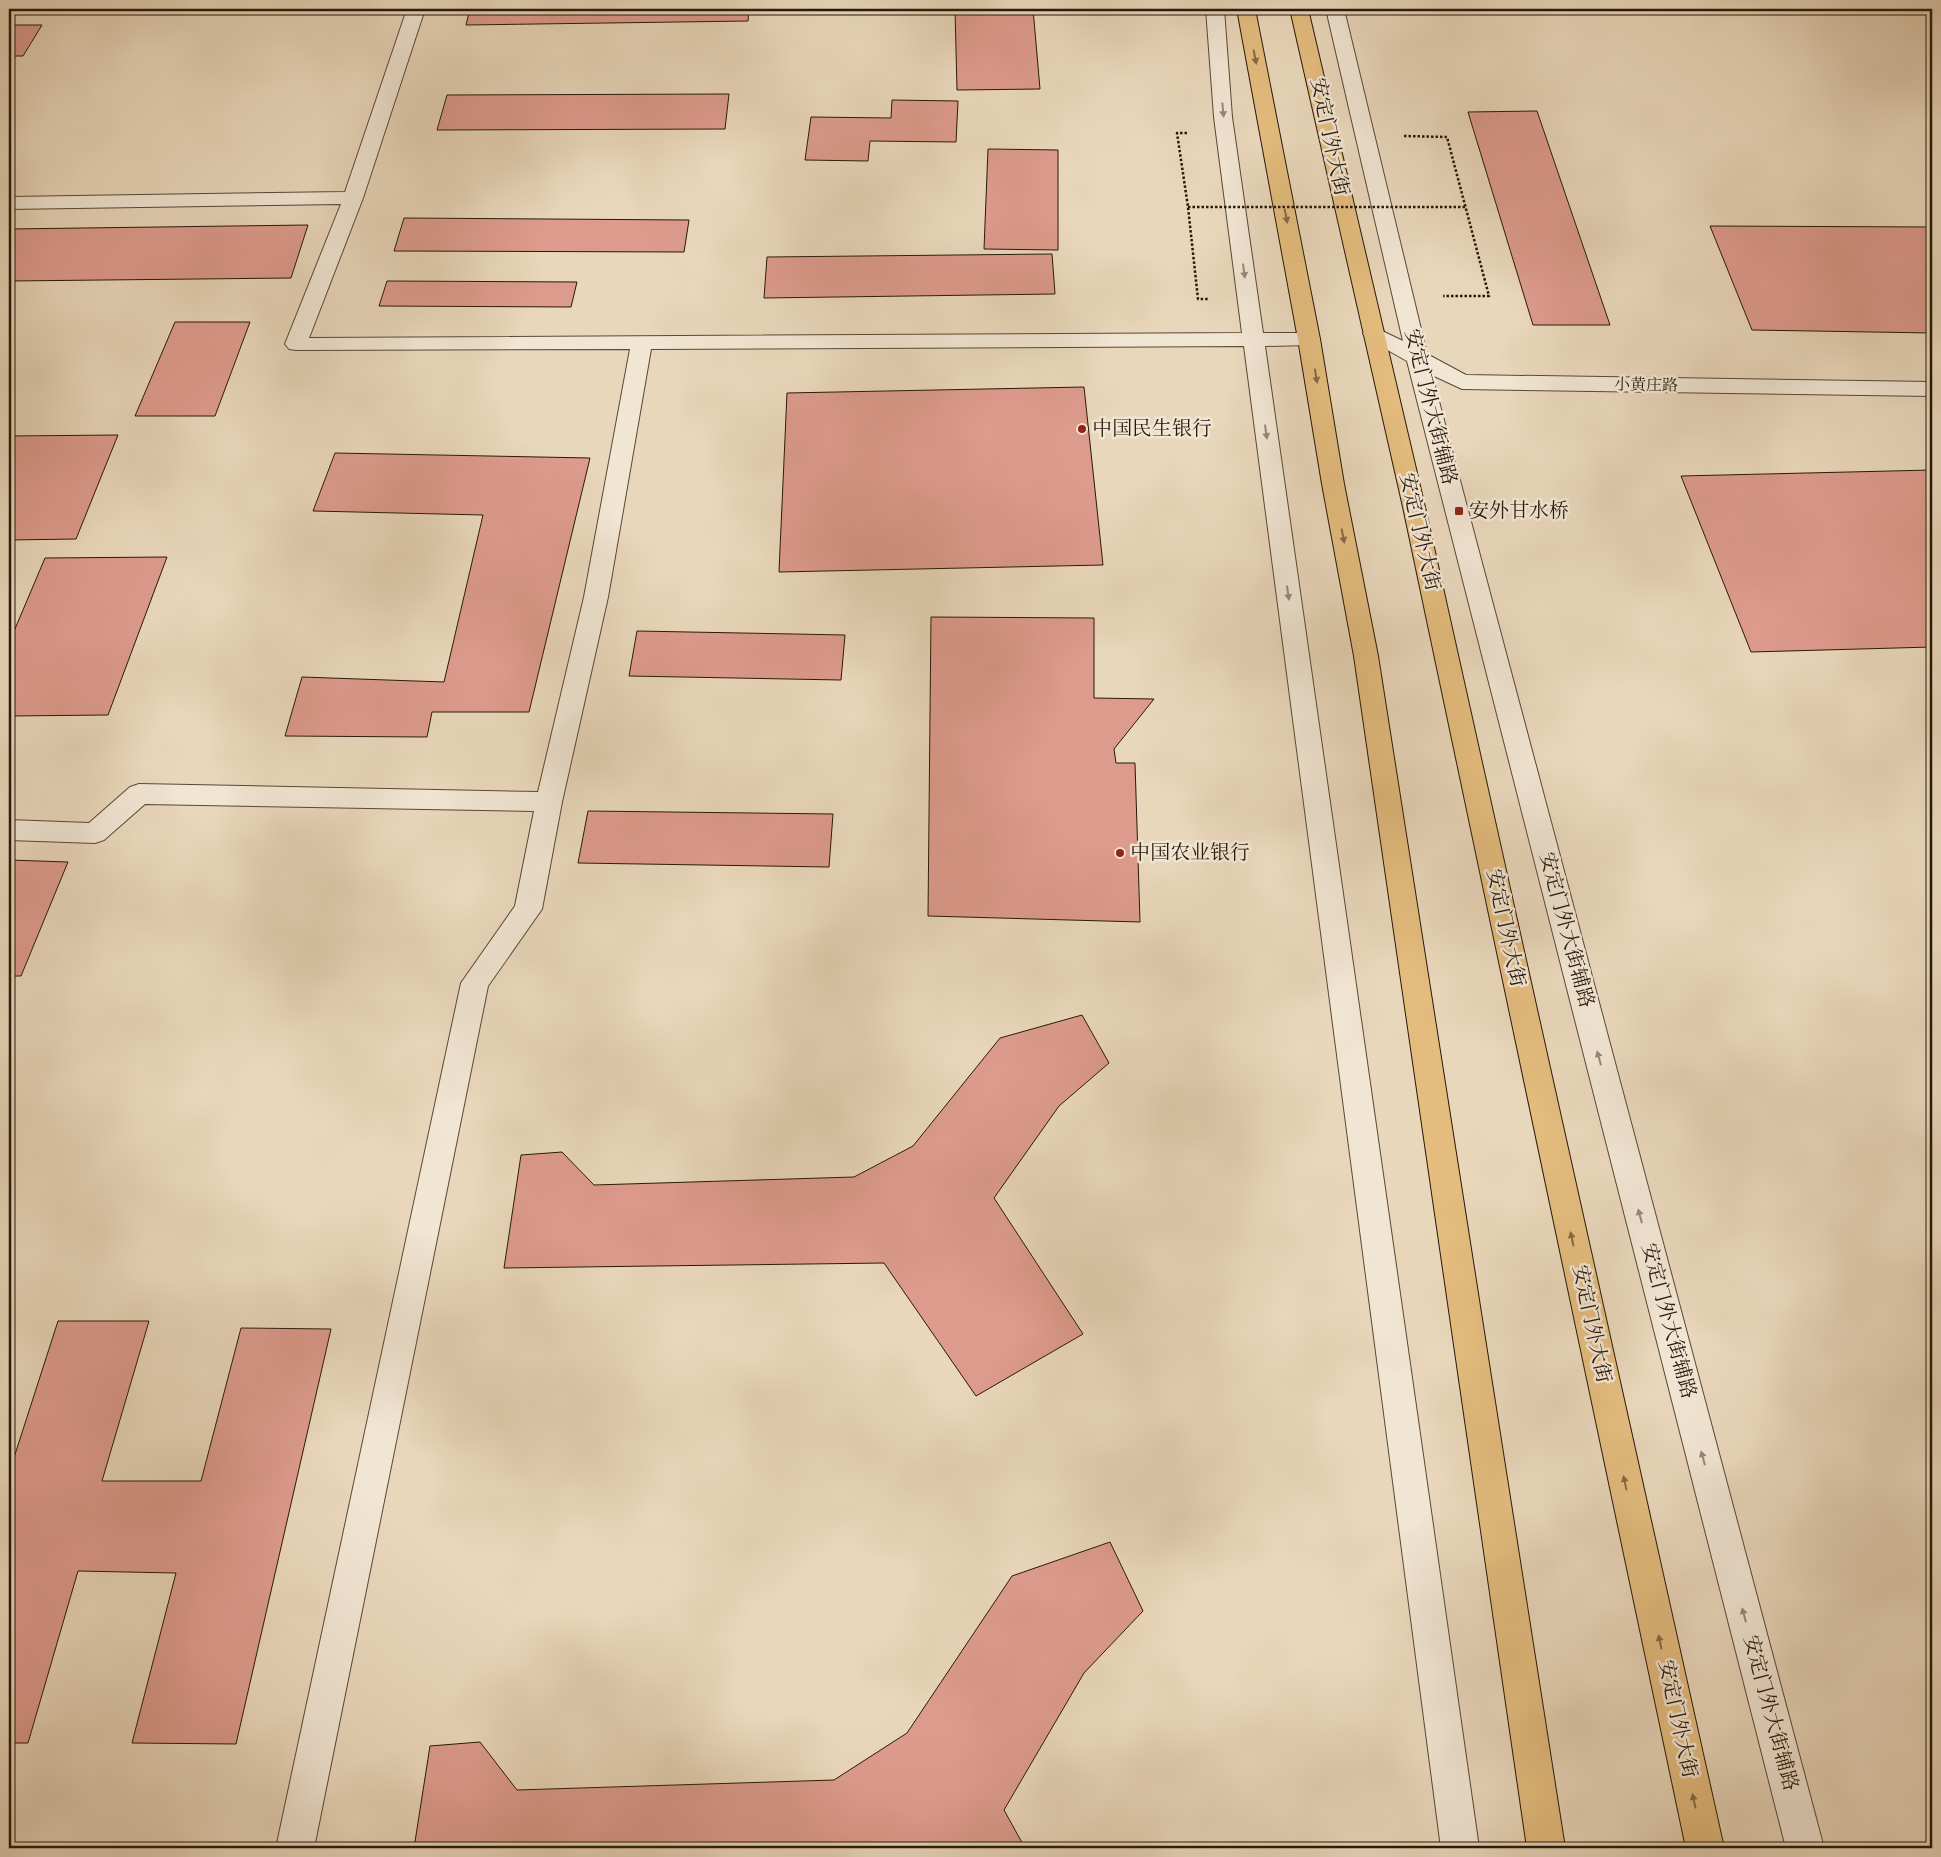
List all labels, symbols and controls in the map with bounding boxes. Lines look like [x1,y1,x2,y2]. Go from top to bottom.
one-way arrow [1252,49,1260,65]
street label: 安定门外大街 [1304,76,1354,198]
one-way arrow [1219,102,1227,118]
one-way arrow [1282,209,1290,224]
one-way arrow [1240,263,1248,279]
street label: 安定门外大街辅路 [1399,326,1461,488]
one-way arrow [1312,368,1320,384]
street label: 小黄庄路 [1614,374,1678,396]
place label: 中国民生银行 [1092,417,1212,442]
marker: 中国民生银行 [1076,423,1088,435]
one-way arrow [1262,424,1270,440]
street label: 安定门外大街 [1393,471,1445,593]
place label: 安外甘水桥 [1469,499,1569,524]
marker: 安外甘水桥 [1453,505,1465,517]
one-way arrow [1339,529,1347,544]
one-way arrow [1284,585,1292,601]
place label: 中国农业银行 [1130,841,1250,866]
marker: 中国农业银行 [1114,847,1126,859]
street label: 安定门外大街辅路 [1533,849,1599,1011]
street label: 安定门外大街 [1480,867,1530,989]
one-way arrow [1595,1051,1603,1066]
one-way arrow [1636,1208,1644,1223]
one-way arrow [1568,1230,1576,1246]
street label: 安定门外大街辅路 [1635,1240,1701,1402]
street label: 安定门外大街 [1566,1263,1616,1385]
one-way arrow [1699,1450,1707,1465]
one-way arrow [1621,1475,1629,1491]
one-way arrow [1740,1607,1748,1622]
street label: 安定门外大街辅路 [1737,1632,1803,1794]
one-way arrow [1656,1634,1664,1649]
street label: 安定门外大街 [1652,1658,1702,1780]
one-way arrow [1690,1793,1698,1808]

